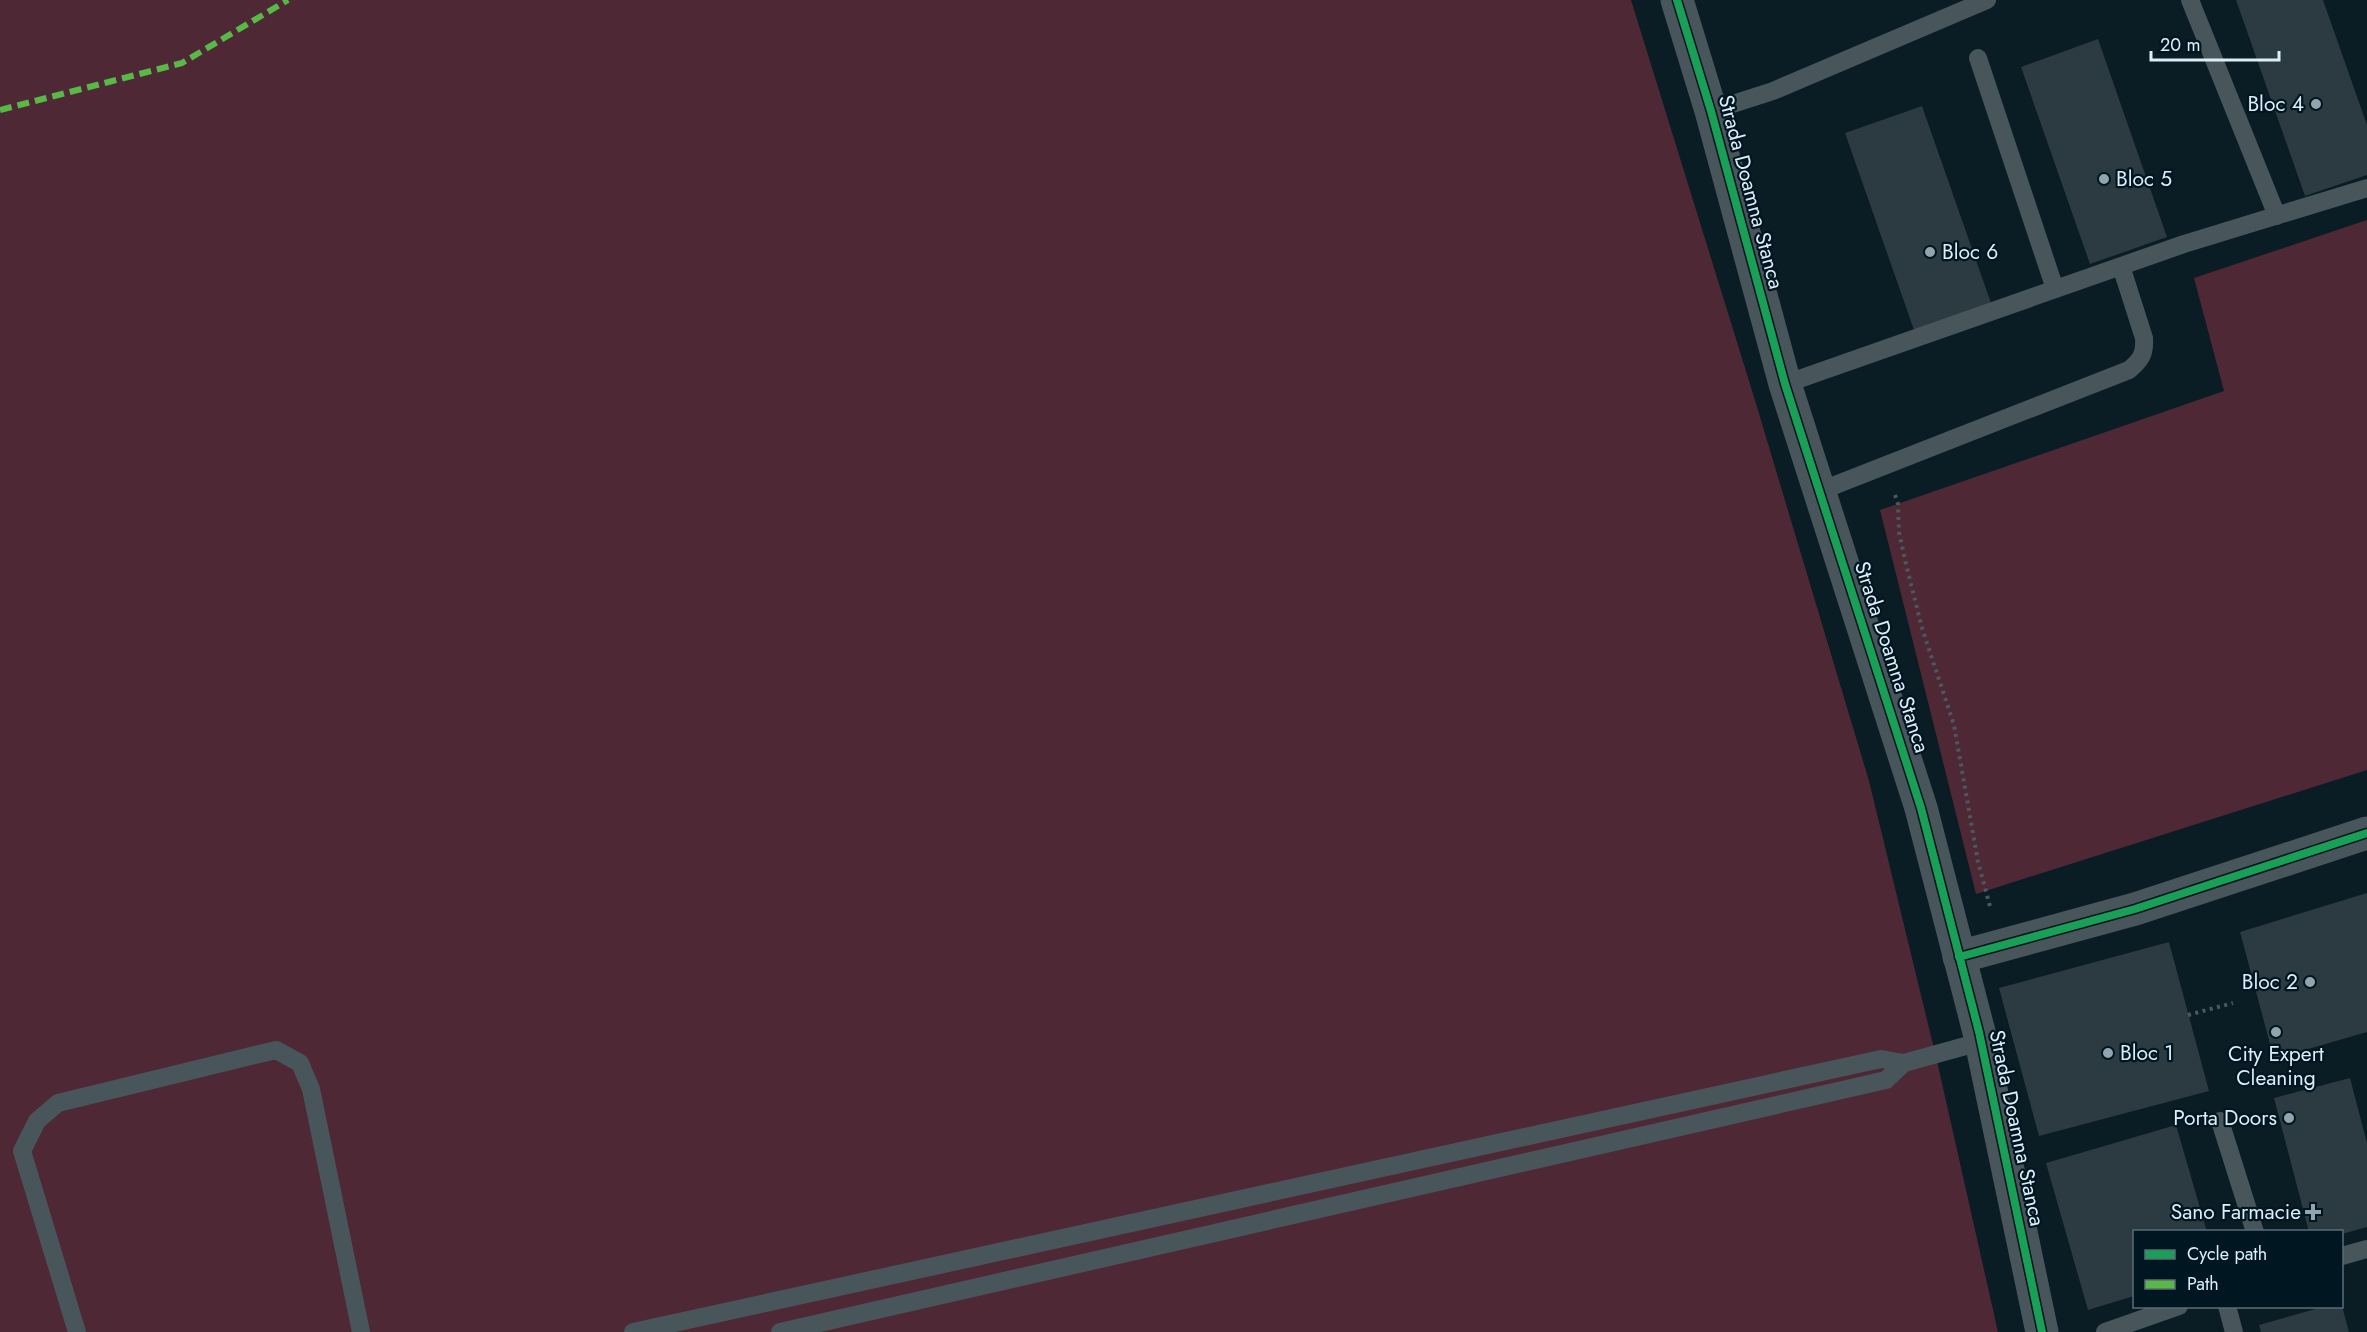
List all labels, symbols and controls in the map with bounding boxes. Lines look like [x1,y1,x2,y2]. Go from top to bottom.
scale bar [2151,24,2278,62]
text: 20 m [2160,32,2200,58]
place label: Bloc 4 [2247,89,2304,119]
street label: Strada Doamna Stanca [1711,92,1791,292]
marker: Bloc 4 [2309,97,2323,111]
place label: Bloc 5 [2116,164,2172,194]
marker: Bloc 5 [2097,172,2111,186]
place label: Bloc 6 [1942,237,1998,267]
marker: Bloc 6 [1923,245,1937,259]
street label: Strada Doamna Stanca [1847,557,1937,757]
place label: Bloc 2 [2242,967,2298,997]
marker: Bloc 2 [2303,975,2317,989]
marker: City Expert Cleaning [2269,1025,2283,1039]
street label: Strada Doamna Stanca [1982,1027,2052,1229]
place label: Bloc 1 [2120,1038,2174,1068]
place label: City Expert Cleaning [2228,1039,2324,1093]
marker: Bloc 1 [2101,1046,2115,1060]
place label: Porta Doors [2173,1103,2277,1133]
marker: Porta Doors [2282,1111,2296,1125]
place label: Sano Farmacie [2171,1197,2301,1227]
marker: Sano Farmacie [2306,1205,2320,1219]
legend [2133,1230,2343,1308]
text: Cycle path [2187,1241,2267,1267]
text: Path [2187,1271,2219,1297]

